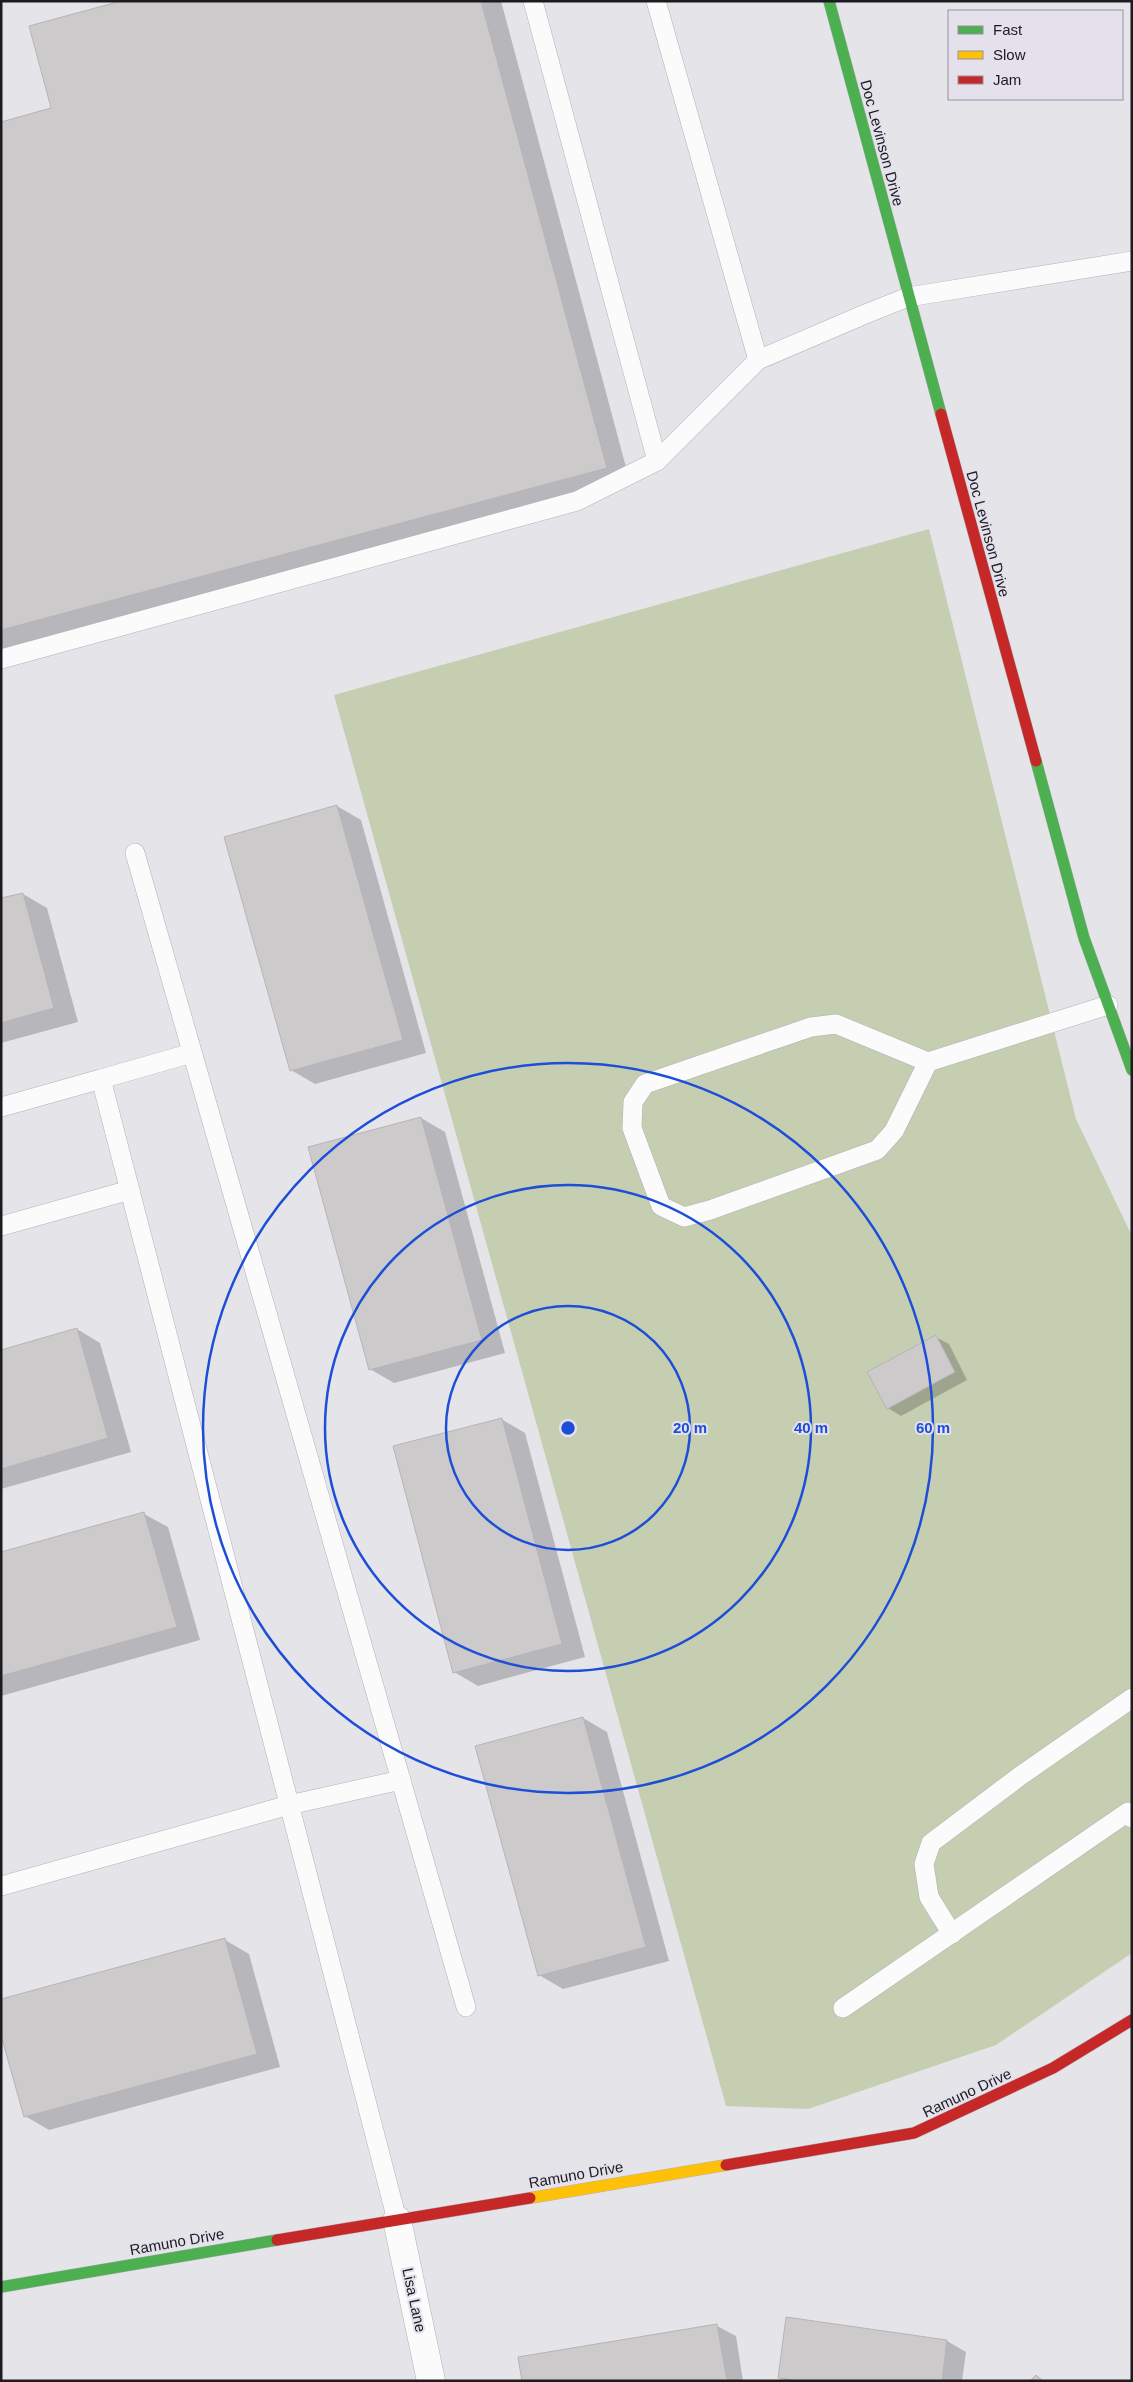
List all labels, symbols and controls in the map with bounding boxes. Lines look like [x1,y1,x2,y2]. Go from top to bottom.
legend [948,10,1123,100]
text: Fast [993,21,1023,38]
text: Slow [993,46,1026,63]
text: Jam [993,71,1021,88]
street label: Doc Levinson Drive [857,78,908,208]
street label: Doc Levinson Drive [963,469,1014,599]
centre of rings [559,1419,577,1437]
text: 20 m [673,1419,707,1436]
text: 40 m [794,1419,828,1436]
text: 60 m [916,1419,950,1436]
street label: Ramuno Drive [920,2065,1014,2121]
street label: Ramuno Drive [527,2158,625,2191]
street label: Ramuno Drive [128,2225,226,2258]
street label: Lisa Lane [399,2266,430,2333]

